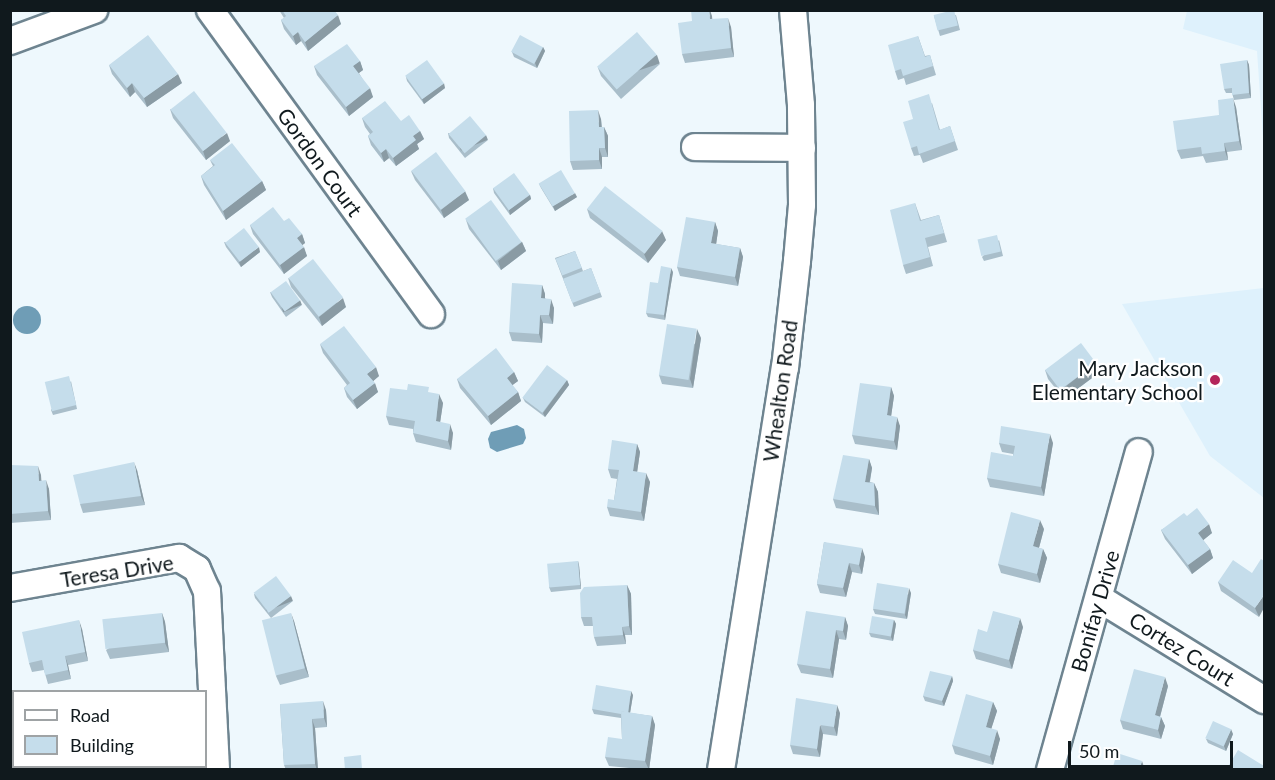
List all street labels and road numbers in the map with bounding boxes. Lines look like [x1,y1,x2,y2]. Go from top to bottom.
street label: Gordon Court [272,103,368,221]
street label: Whealton Road [758,318,802,464]
street label: Bonifay Drive [1066,547,1124,675]
street label: Teresa Drive [59,550,175,592]
street label: Cortez Court [1125,607,1239,691]

